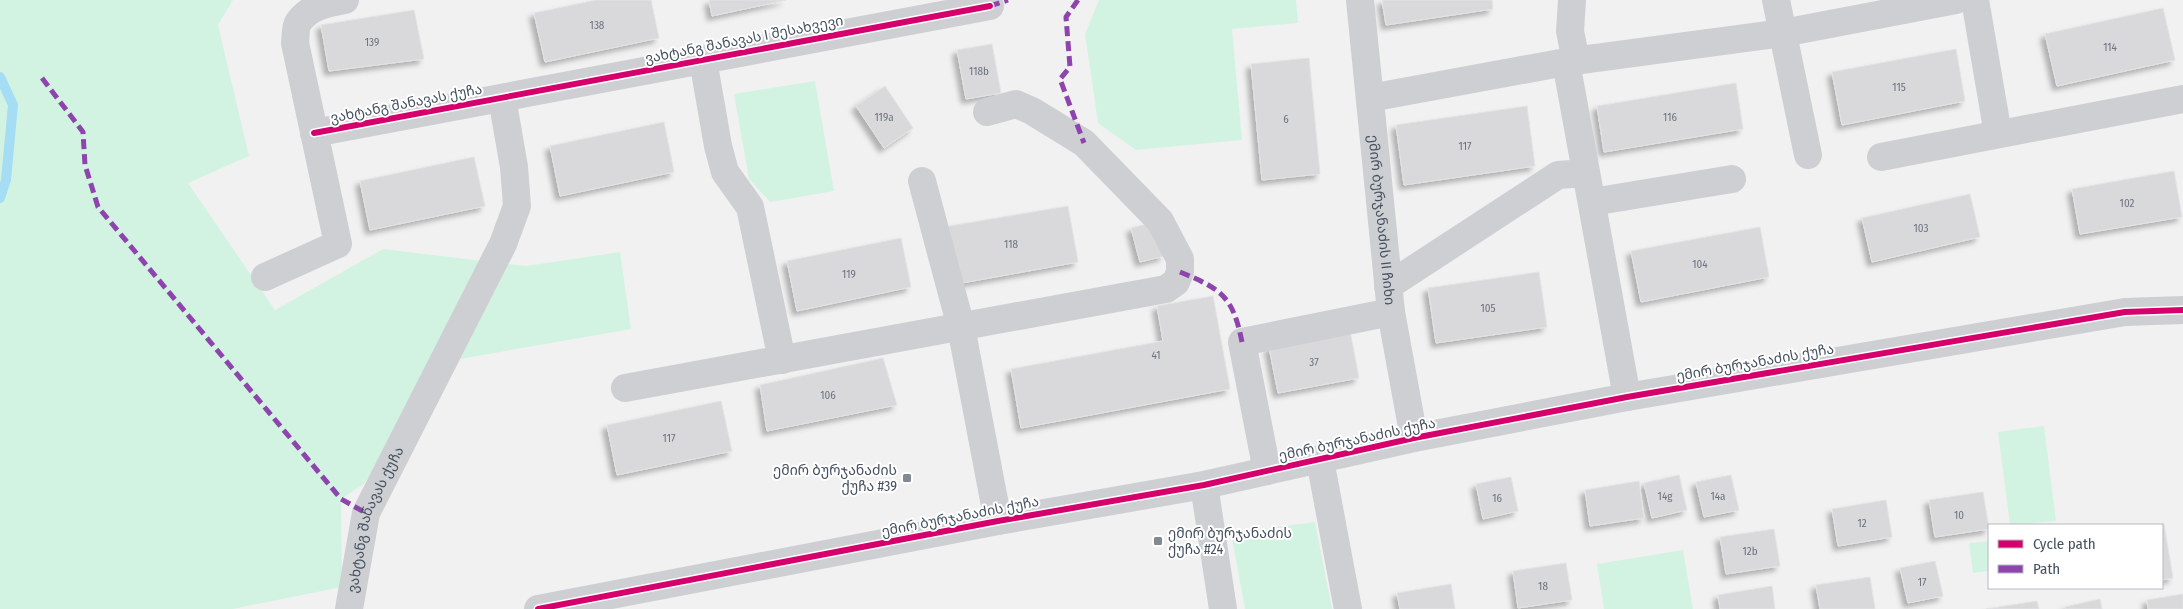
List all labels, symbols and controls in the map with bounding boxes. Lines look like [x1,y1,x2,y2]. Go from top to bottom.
street label: ვახტანგ შანავას I შესახვევი [643,12,845,67]
house number: 138 [590,19,605,32]
house number: 139 [365,36,379,49]
house number: 114 [2103,41,2118,54]
house number: 118b [969,65,989,78]
street label: ვახტანგ შანავას ქუჩა [329,80,483,127]
house number: 115 [1892,81,1906,94]
house number: 119a [874,111,894,124]
house number: 116 [1663,111,1677,124]
house number: 6 [1283,113,1289,126]
street label: ემირ ბურჯანაძის II ჩიხი [1364,134,1398,306]
house number: 117 [1459,140,1472,153]
house number: 102 [2120,197,2135,210]
house number: 103 [1914,222,1928,235]
house number: 118 [1004,238,1018,251]
house number: 104 [1692,258,1708,271]
house number: 119 [842,268,856,281]
house number: 105 [1480,302,1496,315]
street label: ემირ ბურჯანაძის ქუჩა [1675,340,1835,385]
house number: 41 [1151,349,1161,362]
house number: 37 [1309,356,1319,369]
house number: 106 [820,389,836,402]
street label: ემირ ბურჯანაძის ქუჩა [1277,415,1437,464]
house number: 117 [663,432,676,445]
street label: ვახტანგ შანავას ქუჩა [344,444,407,594]
place label: ემირ ბურჯანაძის ქუჩა #39 [773,462,897,495]
marker: ემირ ბურჯანაძის ქუჩა #39 [901,472,913,484]
house number: 14g [1658,490,1673,503]
house number: 14a [1710,490,1726,503]
house number: 16 [1492,492,1502,505]
street label: ემირ ბურჯანაძის ქუჩა [880,493,1040,540]
house number: 10 [1954,509,1964,522]
house number: 12 [1857,517,1867,530]
legend [1988,524,2163,589]
place label: ემირ ბურჯანაძის ქუჩა #24 [1168,525,1292,558]
marker: ემირ ბურჯანაძის ქუჩა #24 [1152,535,1164,547]
text: Cycle path [2033,535,2096,553]
house number: 12b [1743,545,1758,558]
text: Path [2033,560,2060,578]
house number: 17 [1918,576,1927,589]
house number: 18 [1538,580,1548,593]

